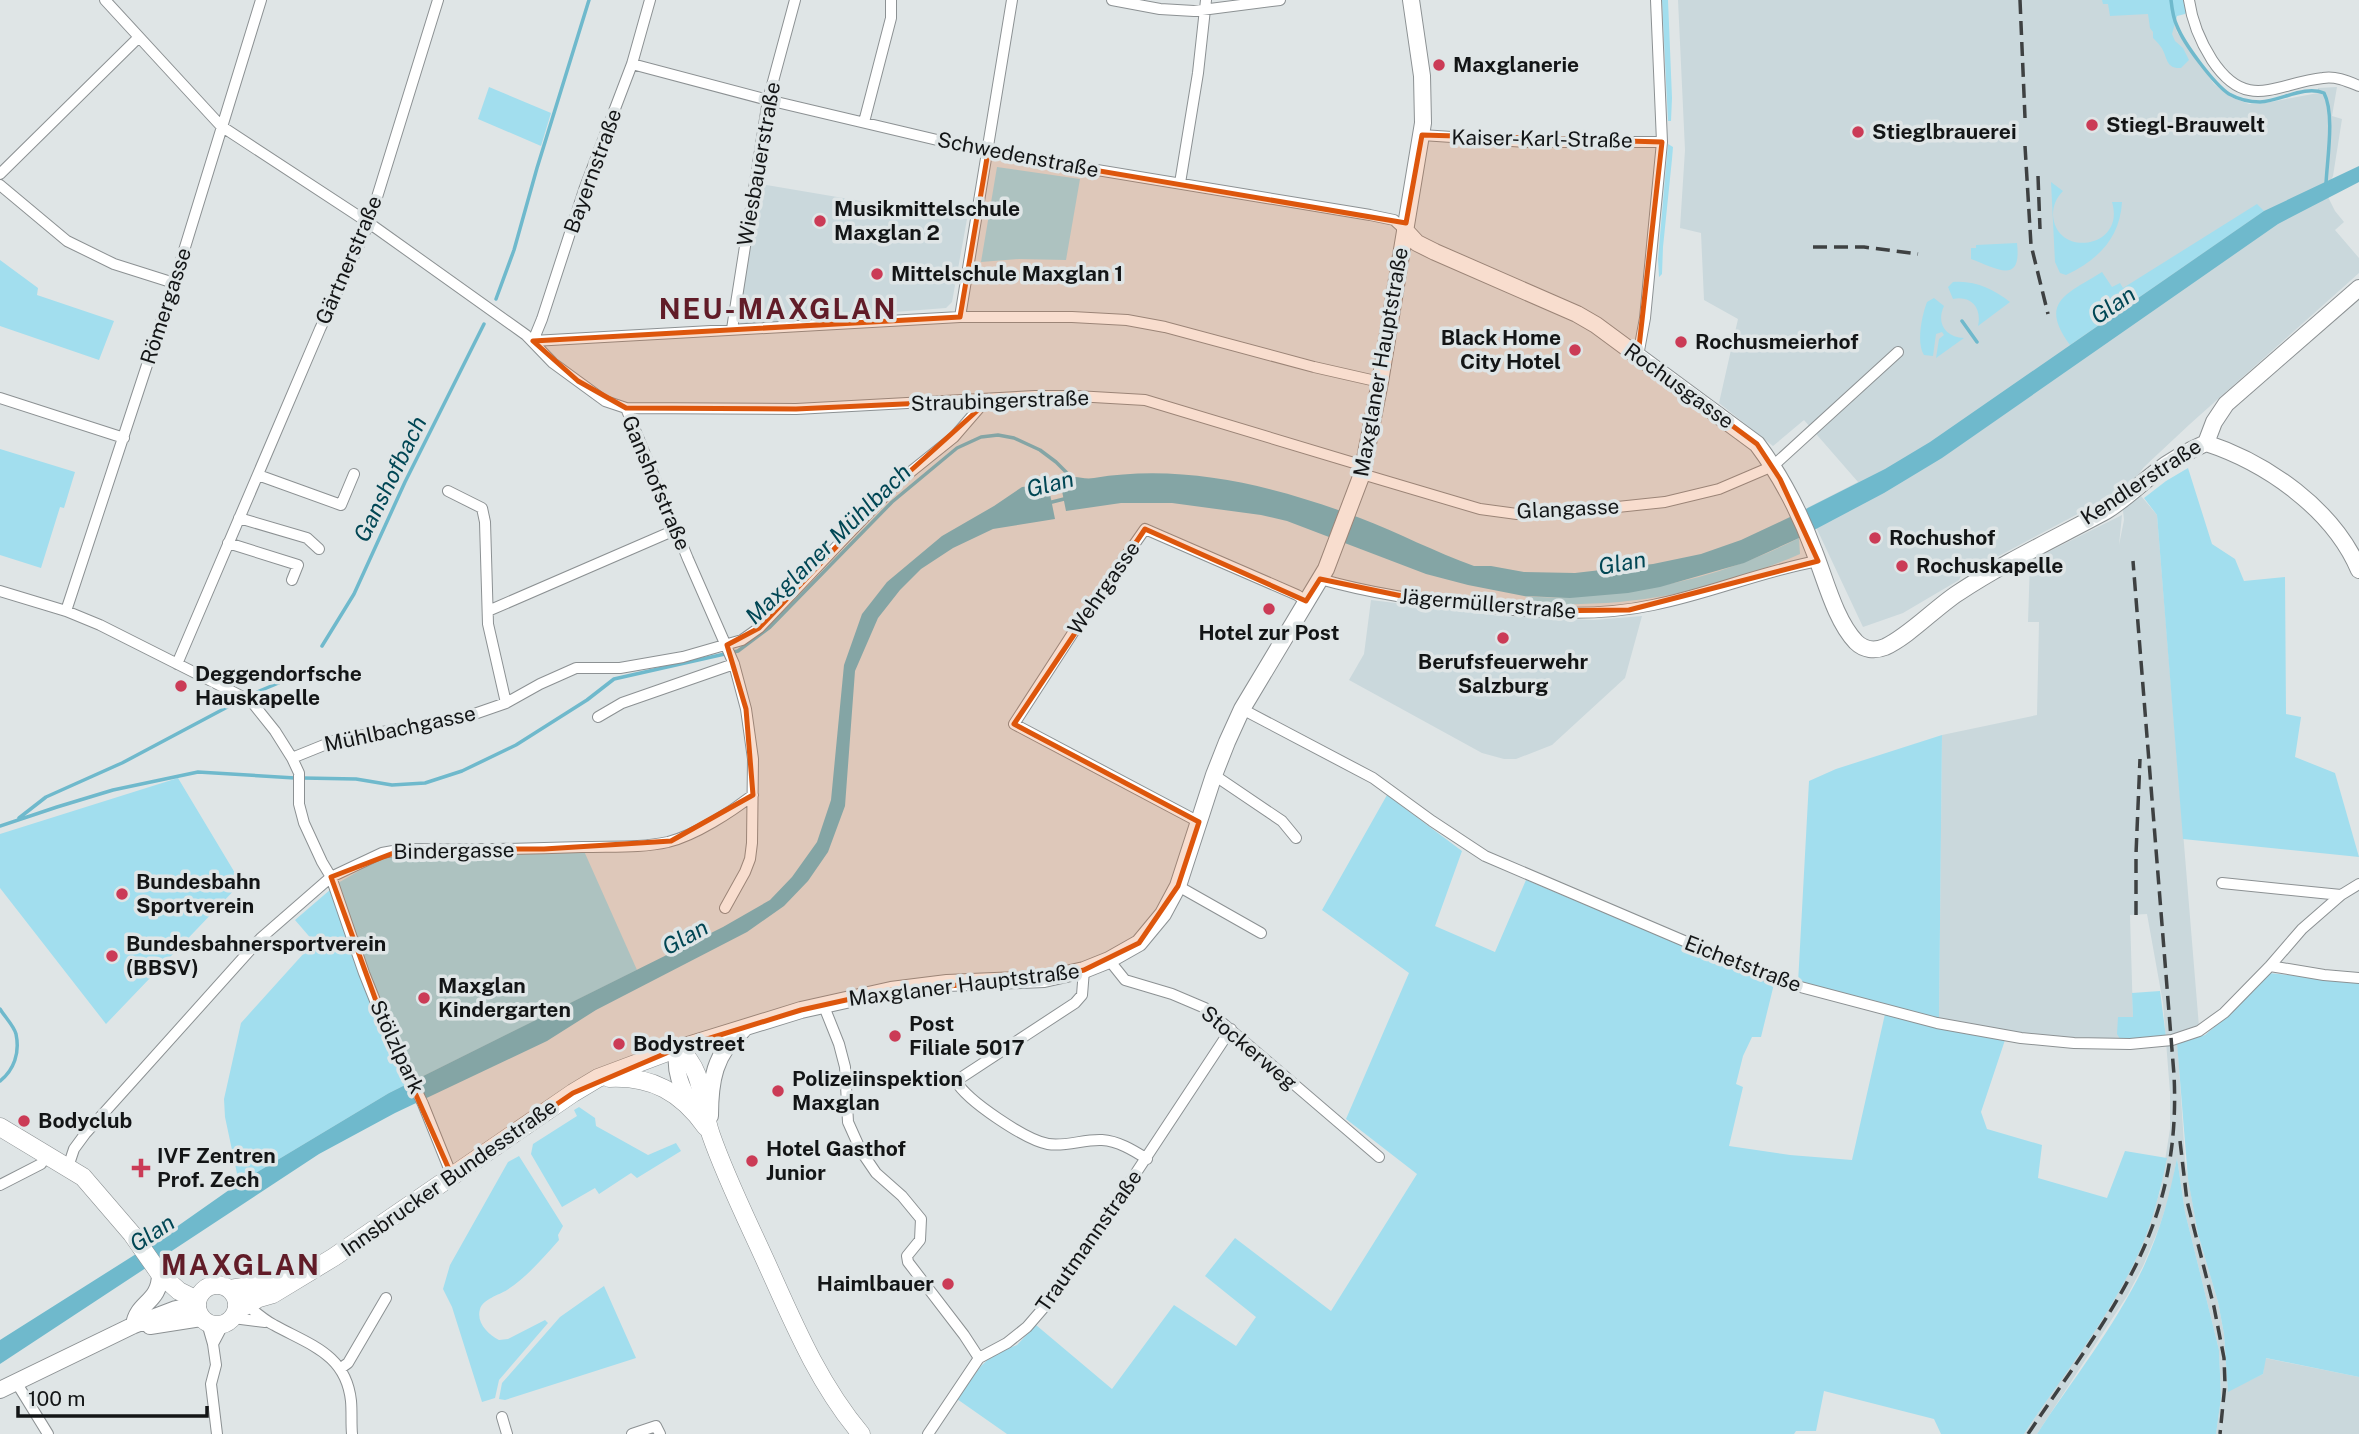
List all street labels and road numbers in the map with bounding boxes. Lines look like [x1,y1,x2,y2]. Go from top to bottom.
street label: Wiesbauerstraße [732,80,785,248]
street label: Bayernstraße [558,105,627,237]
street label: Kaiser-Karl-Straße [1451,124,1633,153]
street label: Schwedenstraße [935,127,1101,182]
street label: Gärtnerstraße [310,192,387,328]
street label: Römergasse [135,244,196,367]
street label: Maxglaner Hauptstraße [1348,245,1413,479]
street label: Rochusgasse [1620,337,1739,434]
street label: Straubingerstraße [910,385,1090,416]
street label: Ganshofstraße [617,412,696,554]
street label: Kendlerstraße [2076,433,2206,530]
street label: Glangasse [1516,493,1620,524]
street label: Wehrgasse [1062,536,1145,639]
street label: Jägermüllerstraße [1399,583,1577,624]
street label: Mühlbachgasse [322,700,478,757]
street label: Bindergasse [393,837,515,864]
street label: Eichetstraße [1681,930,1805,997]
street label: Maxglaner Hauptstraße [847,958,1081,1011]
street label: Stölzlpark [365,996,430,1098]
street label: Stockerweg [1196,1000,1302,1095]
street label: Innsbrucker Bundesstraße [336,1094,561,1262]
street label: Trautmannstraße [1030,1165,1147,1317]

